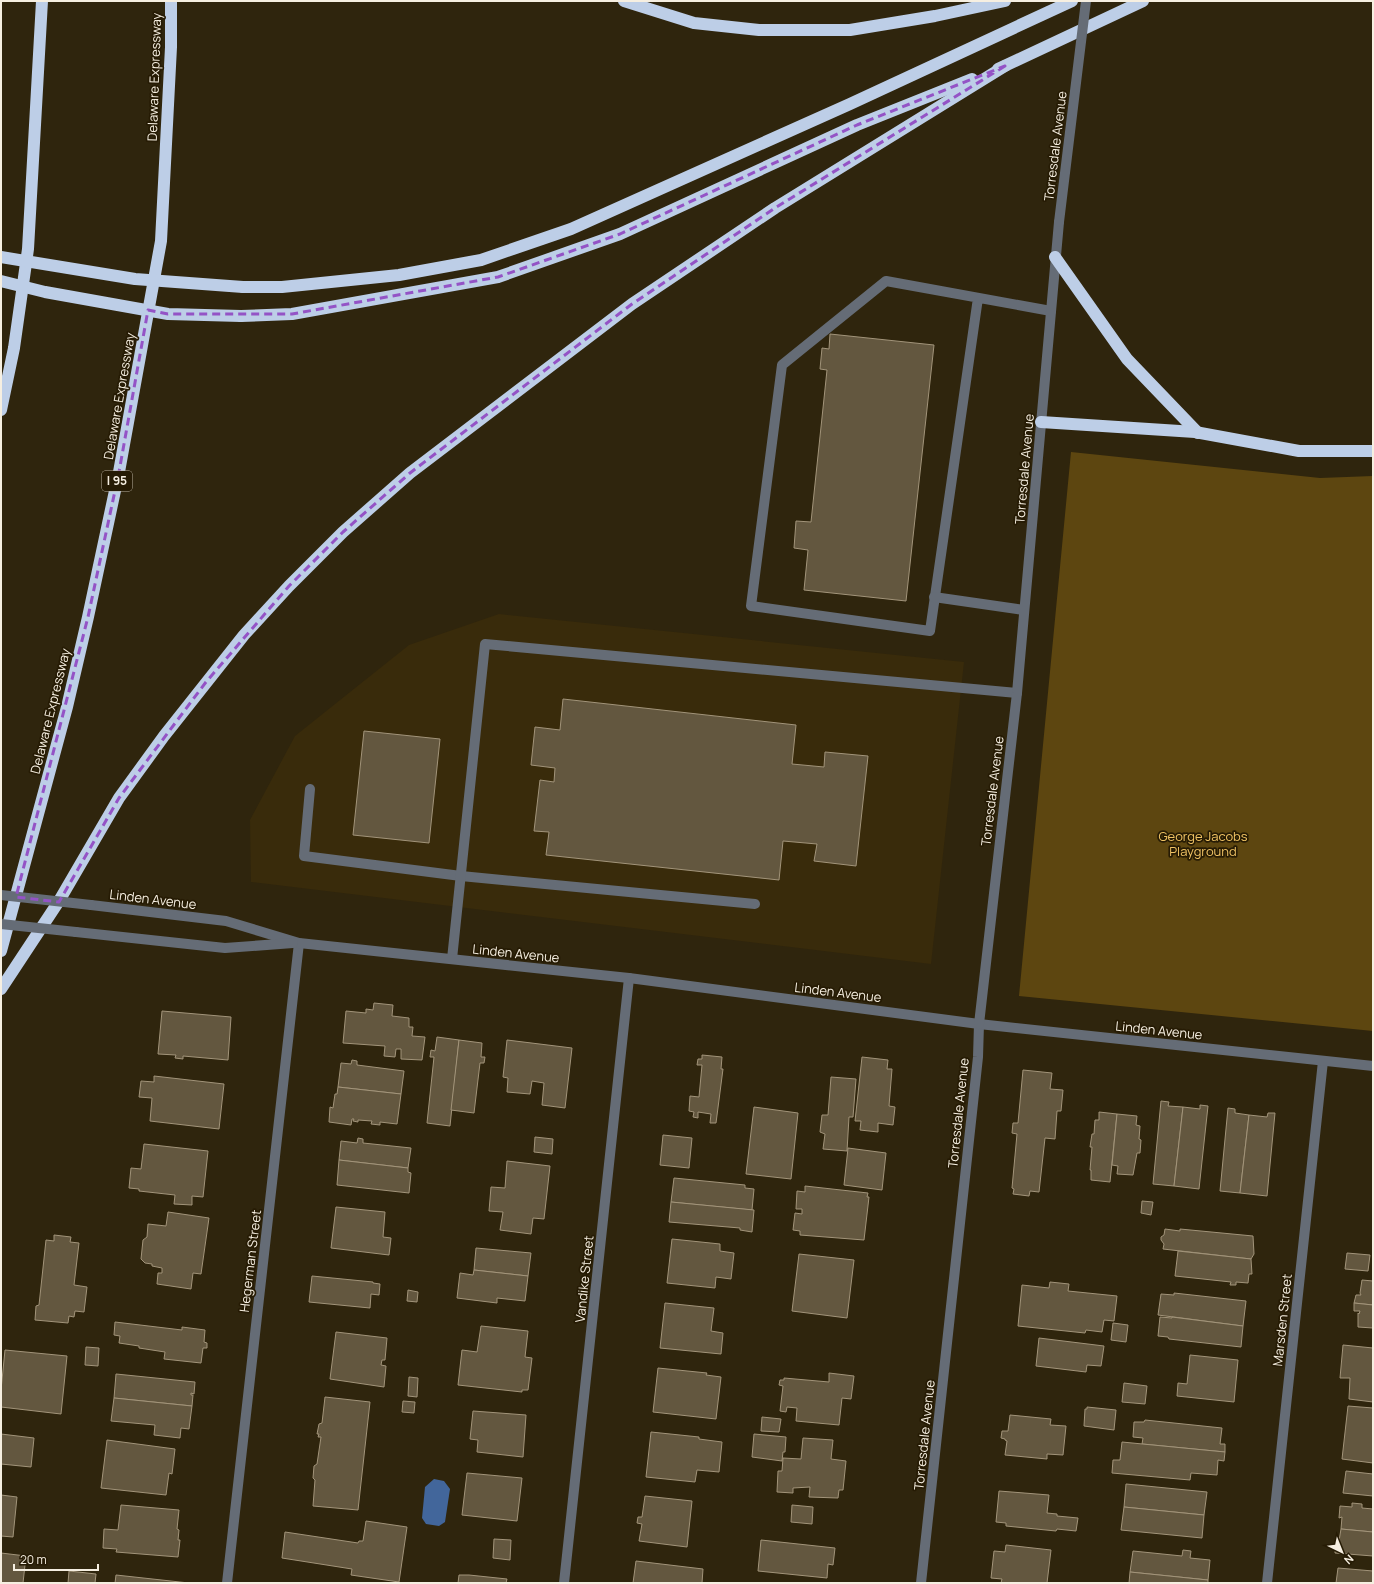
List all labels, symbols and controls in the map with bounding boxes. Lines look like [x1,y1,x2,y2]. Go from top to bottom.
street label: Delaware Expressway [143,12,165,142]
street label: Torresdale Avenue [1039,90,1071,202]
street label: Delaware Expressway [99,331,139,461]
street label: Torresdale Avenue [1010,413,1038,525]
road number: I 95 [102,471,132,491]
street label: Delaware Expressway [26,646,74,776]
street label: Torresdale Avenue [976,735,1008,847]
park label: George Jacobs Playground [1158,827,1248,860]
street label: Linden Avenue [109,885,198,913]
street label: Linden Avenue [472,939,561,967]
street label: Linden Avenue [794,978,883,1006]
street label: Linden Avenue [1115,1016,1204,1044]
street label: Torresdale Avenue [943,1057,973,1169]
street label: Hegerman Street [235,1209,265,1313]
street label: Vandike Street [570,1234,598,1324]
street label: Marsden Street [1268,1273,1296,1367]
street label: Torresdale Avenue [909,1379,939,1491]
north arrow [1322,1532,1362,1572]
scale bar [14,1546,98,1572]
text: 20 m [20,1551,47,1568]
text: N [1341,1551,1357,1568]

